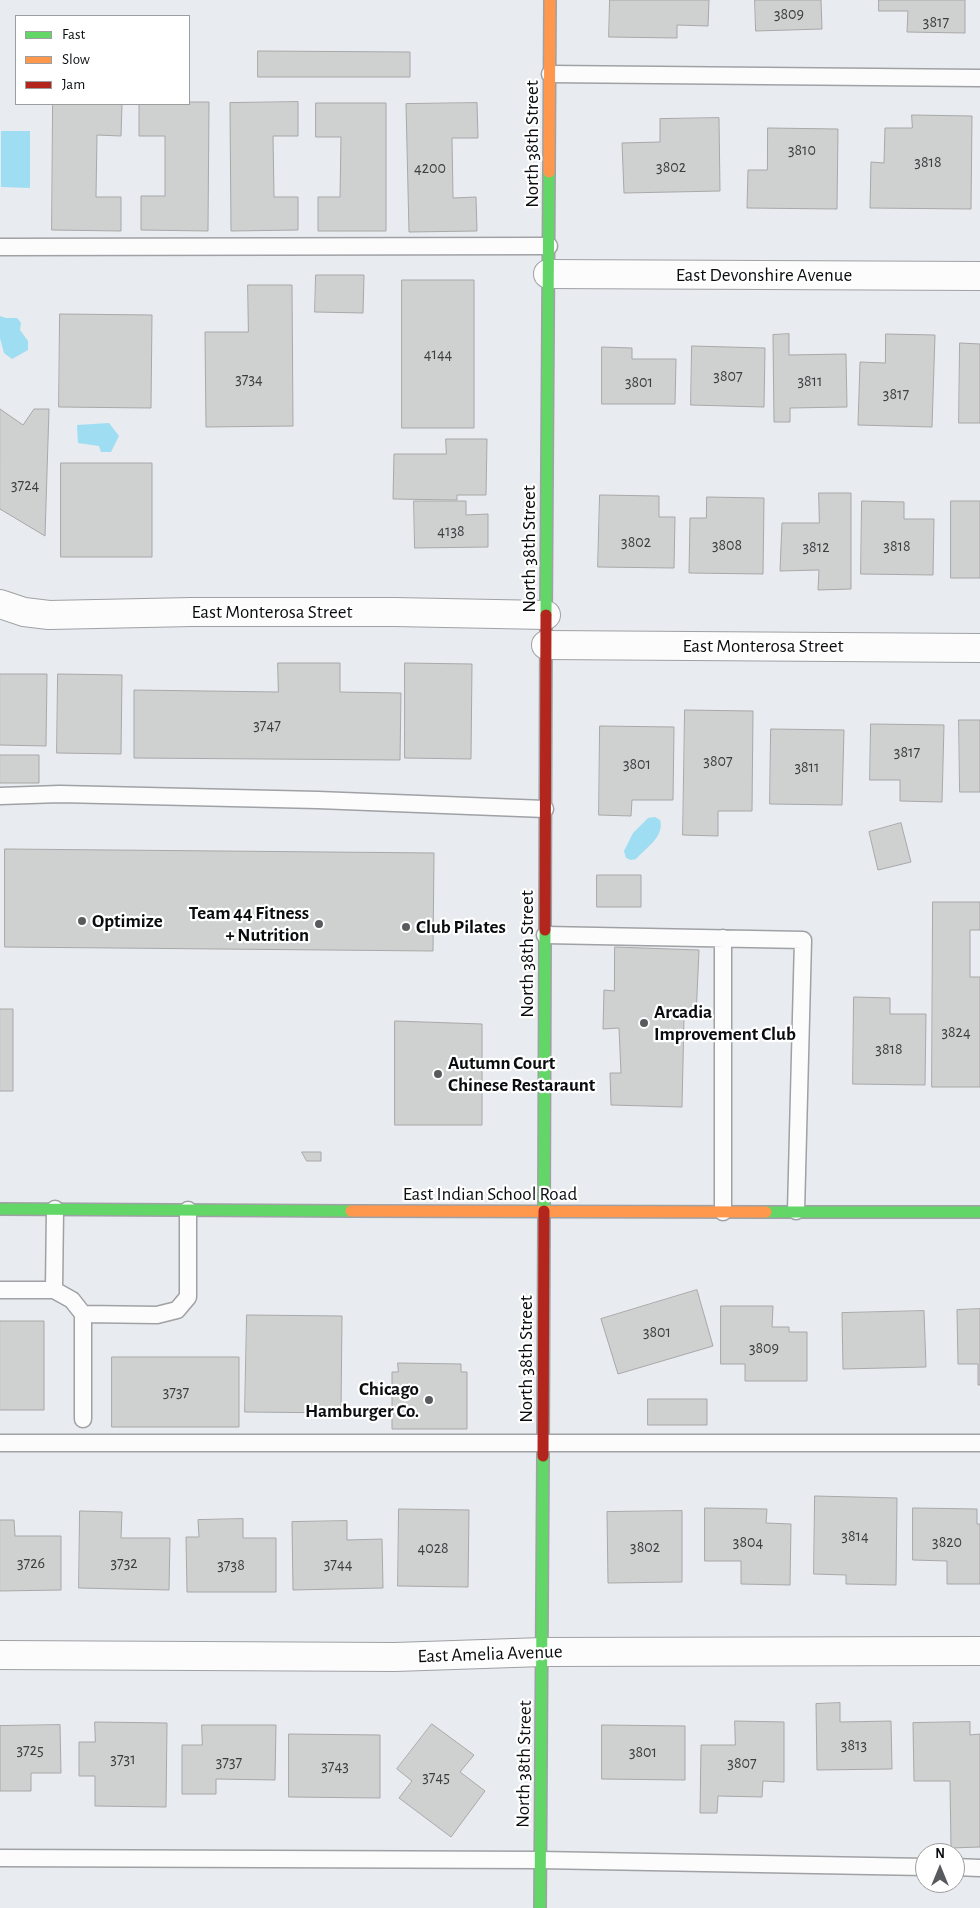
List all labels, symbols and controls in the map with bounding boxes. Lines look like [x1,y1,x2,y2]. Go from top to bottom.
house number: 3809 [774,4,804,24]
house number: 3817 [923,12,949,32]
legend [15,15,190,105]
text: Fast [62,27,85,42]
text: Slow [62,52,90,67]
text: Jam [62,77,85,92]
street label: North 38th Street [521,80,543,208]
house number: 3810 [788,140,816,160]
house number: 3818 [914,152,942,172]
house number: 3802 [656,157,686,177]
house number: 4200 [414,158,446,178]
street label: East Devonshire Avenue [676,264,852,286]
house number: 4144 [424,344,452,364]
house number: 3807 [713,366,743,386]
house number: 3734 [235,369,263,389]
house number: 3811 [797,371,823,391]
house number: 3801 [625,372,653,392]
house number: 3817 [883,384,909,404]
house number: 3724 [11,475,39,495]
street label: North 38th Street [518,485,540,613]
house number: 4138 [437,521,465,541]
house number: 3802 [621,532,651,552]
house number: 3808 [712,535,742,555]
house number: 3818 [883,536,911,556]
house number: 3812 [803,537,829,557]
street label: East Monterosa Street [191,601,353,623]
street label: East Monterosa Street [682,635,844,657]
house number: 3747 [253,715,281,735]
house number: 3817 [894,742,920,762]
house number: 3807 [703,751,733,771]
house number: 3801 [623,754,651,774]
house number: 3811 [794,757,820,777]
street label: North 38th Street [516,890,538,1018]
place label: Team 44 Fitness + Nutrition [189,902,309,946]
place label: Optimize [92,910,163,932]
marker: Optimize [76,915,88,927]
place label: Club Pilates [416,916,506,938]
marker: Team 44 Fitness + Nutrition [313,918,325,930]
marker: Club Pilates [400,921,412,933]
place label: Arcadia Improvement Club [654,1001,796,1045]
marker: Arcadia Improvement Club [638,1017,650,1029]
house number: 3824 [941,1022,971,1042]
house number: 3818 [875,1039,903,1059]
place label: Autumn Court Chinese Restaraunt [448,1052,595,1096]
marker: Autumn Court Chinese Restaraunt [432,1068,444,1080]
street label: East Indian School Road [403,1183,577,1205]
street label: North 38th Street [515,1295,537,1423]
house number: 3801 [643,1322,671,1342]
house number: 3809 [749,1338,779,1358]
place label: Chicago Hamburger Co. [305,1378,419,1422]
house number: 3737 [163,1382,189,1402]
marker: Chicago Hamburger Co. [423,1394,435,1406]
house number: 3814 [841,1526,869,1546]
house number: 3804 [733,1532,763,1552]
house number: 3820 [932,1532,962,1552]
house number: 3802 [630,1537,660,1557]
house number: 4028 [417,1538,449,1558]
house number: 3726 [17,1553,45,1573]
house number: 3732 [110,1553,138,1573]
house number: 3744 [324,1554,352,1574]
house number: 3738 [217,1555,245,1575]
street label: East Amelia Avenue [417,1640,563,1668]
street label: North 38th Street [511,1700,537,1828]
house number: 3813 [841,1735,867,1755]
house number: 3725 [16,1740,44,1760]
house number: 3801 [629,1742,657,1762]
house number: 3731 [110,1749,136,1769]
house number: 3737 [216,1752,242,1772]
house number: 3807 [727,1753,757,1773]
house number: 3743 [321,1756,349,1776]
house number: 3745 [422,1767,450,1787]
north arrow [915,1843,965,1893]
text: N [935,1847,945,1861]

